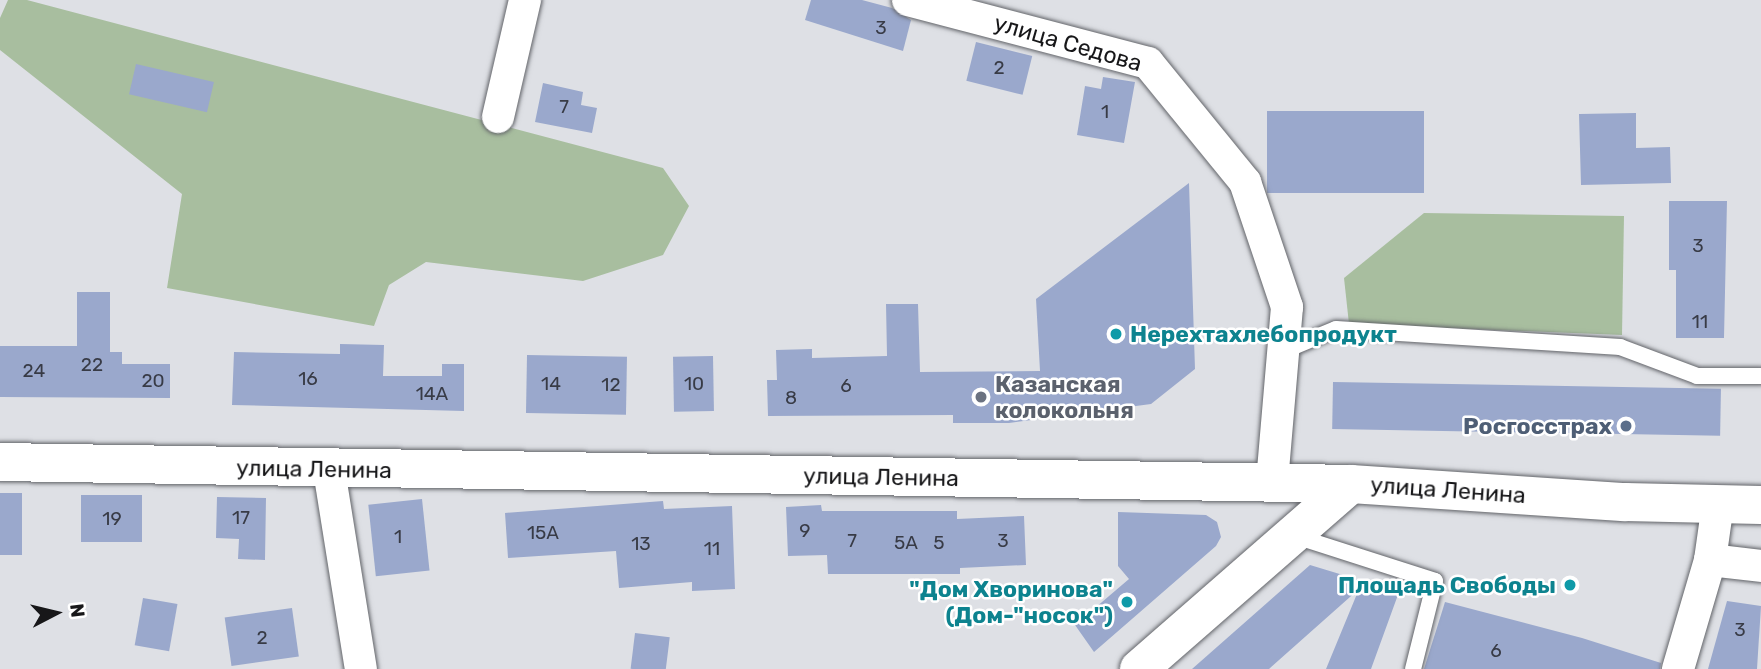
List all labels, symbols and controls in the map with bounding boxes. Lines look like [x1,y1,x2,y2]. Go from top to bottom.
street label: улица Седова [991,9,1145,77]
house number: 3 [875,17,887,39]
house number: 2 [993,57,1005,79]
house number: 7 [559,96,569,118]
house number: 1 [1101,101,1109,123]
house number: 3 [1692,235,1704,257]
house number: 11 [1692,311,1708,333]
place label: Нерехтахлебопродукт [1130,320,1397,348]
marker: Нерехтахлебопродукт [1108,326,1124,342]
house number: 22 [81,354,103,376]
house number: 24 [23,360,45,382]
house number: 16 [298,368,318,390]
house number: 20 [141,370,165,392]
place label: Казанская колокольня [995,370,1134,424]
house number: 14 [541,373,561,395]
house number: 10 [684,373,704,395]
house number: 12 [601,374,621,396]
house number: 6 [840,375,852,397]
house number: 14А [416,383,448,405]
house number: 8 [785,387,797,409]
marker: Казанская колокольня [973,389,989,405]
place label: Росгосстрах [1463,412,1612,440]
marker: Росгосстрах [1618,418,1634,434]
street label: улица Ленина [236,454,392,484]
street label: улица Ленина [803,462,959,492]
street label: улица Ленина [1369,471,1527,509]
house number: 17 [232,507,250,529]
house number: 19 [102,508,122,530]
house number: 9 [799,520,811,542]
house number: 15А [527,522,559,544]
house number: 1 [394,526,402,548]
house number: 7 [847,530,857,552]
house number: 3 [997,530,1009,552]
house number: 5А [894,532,918,554]
house number: 5 [933,532,945,554]
house number: 13 [631,533,651,555]
house number: 11 [704,538,720,560]
place label: Площадь Свободы [1338,571,1556,599]
place label: "Дом Хворинова" (Дом-"носок") [909,575,1113,629]
marker: Площадь Свободы [1562,577,1578,593]
north arrow [21,578,91,648]
marker: "Дом Хворинова" (Дом-"носок") [1119,594,1135,610]
text: N [65,602,90,619]
house number: 3 [1734,619,1746,641]
house number: 2 [256,627,268,649]
house number: 6 [1490,640,1502,662]

